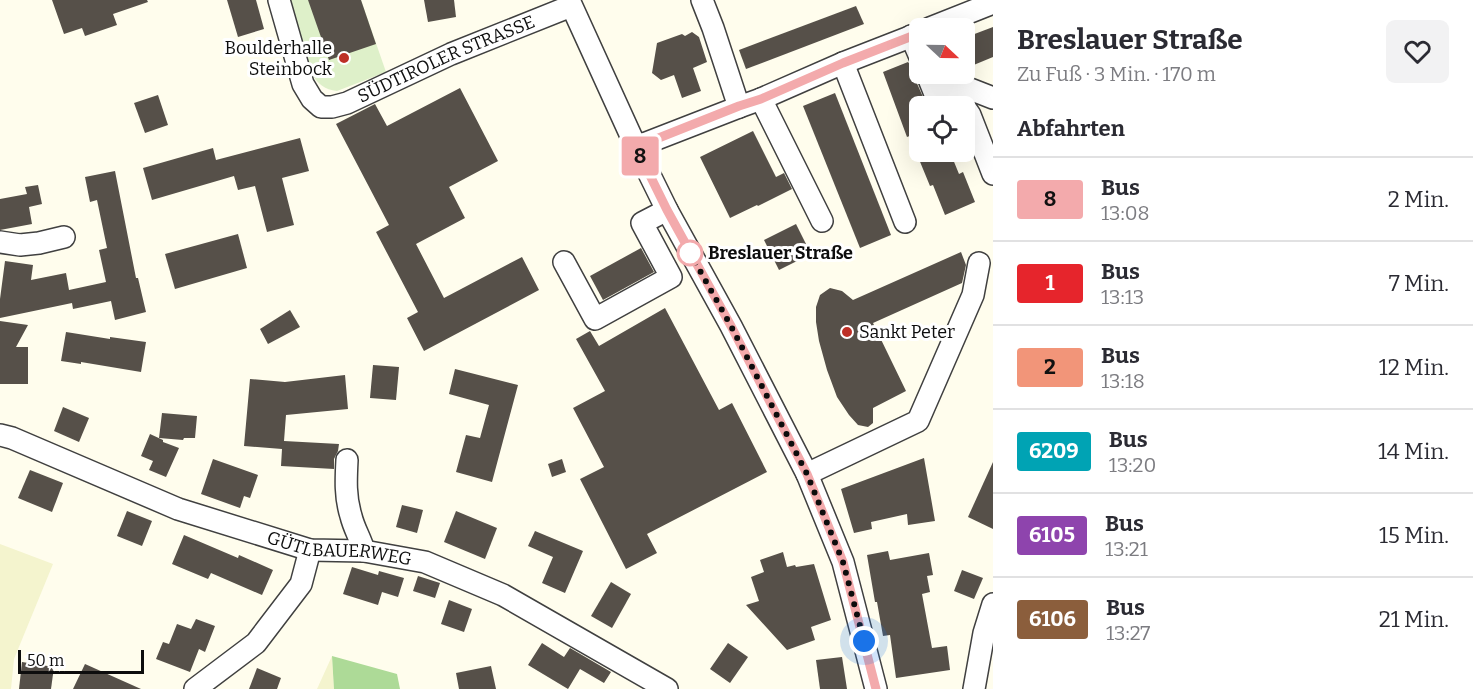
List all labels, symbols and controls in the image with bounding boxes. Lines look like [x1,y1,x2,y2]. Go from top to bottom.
street label: SÜDTIROLER STRASSE [354,11,538,107]
north arrow [909,18,975,84]
map controls [909,18,975,162]
button: heart [1386,20,1449,83]
text: Breslauer Straße [1017,23,1243,56]
place label: Boulderhalle Steinbock [225,37,333,80]
marker: Boulderhalle Steinbock [337,51,351,65]
text: Zu Fuß · 3 Min. · 170 m [1017,62,1216,86]
button: locate [909,96,975,162]
text: Abfahrten [1017,115,1125,142]
line badge: 8 [620,136,660,176]
text: 8 [634,143,646,169]
text: Bus [1101,174,1140,201]
text: 8 [1044,186,1056,212]
text: 2 Min. [1388,186,1449,213]
text: 13:08 [1101,201,1150,225]
marker: Breslauer Straße [677,240,703,266]
place label: Breslauer Straße [708,242,853,264]
text: Bus [1101,258,1140,285]
text: 1 [1045,270,1055,296]
text: 7 Min. [1389,270,1449,297]
text: 13:13 [1101,285,1144,309]
place label: Sankt Peter [859,321,955,343]
marker: Sankt Peter [840,325,854,339]
text: Bus [1101,342,1140,369]
text: 2 [1044,354,1056,380]
text: 12 Min. [1379,354,1449,381]
text: 13:18 [1101,369,1145,393]
text: Bus [1109,426,1148,453]
text: 6209 [1029,438,1079,464]
text: 14 Min. [1378,438,1449,465]
text: 13:20 [1109,453,1156,477]
text: Bus [1105,510,1144,537]
text: 6105 [1029,522,1075,548]
text: 15 Min. [1379,522,1449,549]
street label: GÜTLBAUERWEG [264,526,413,570]
text: 13:21 [1105,537,1148,561]
text: Bus [1106,594,1145,621]
text: 6106 [1029,606,1076,632]
text: 21 Min. [1379,606,1449,633]
text: 13:27 [1106,621,1150,645]
your location [849,626,879,656]
scale bar [18,647,144,674]
text: 50 m [27,651,64,670]

